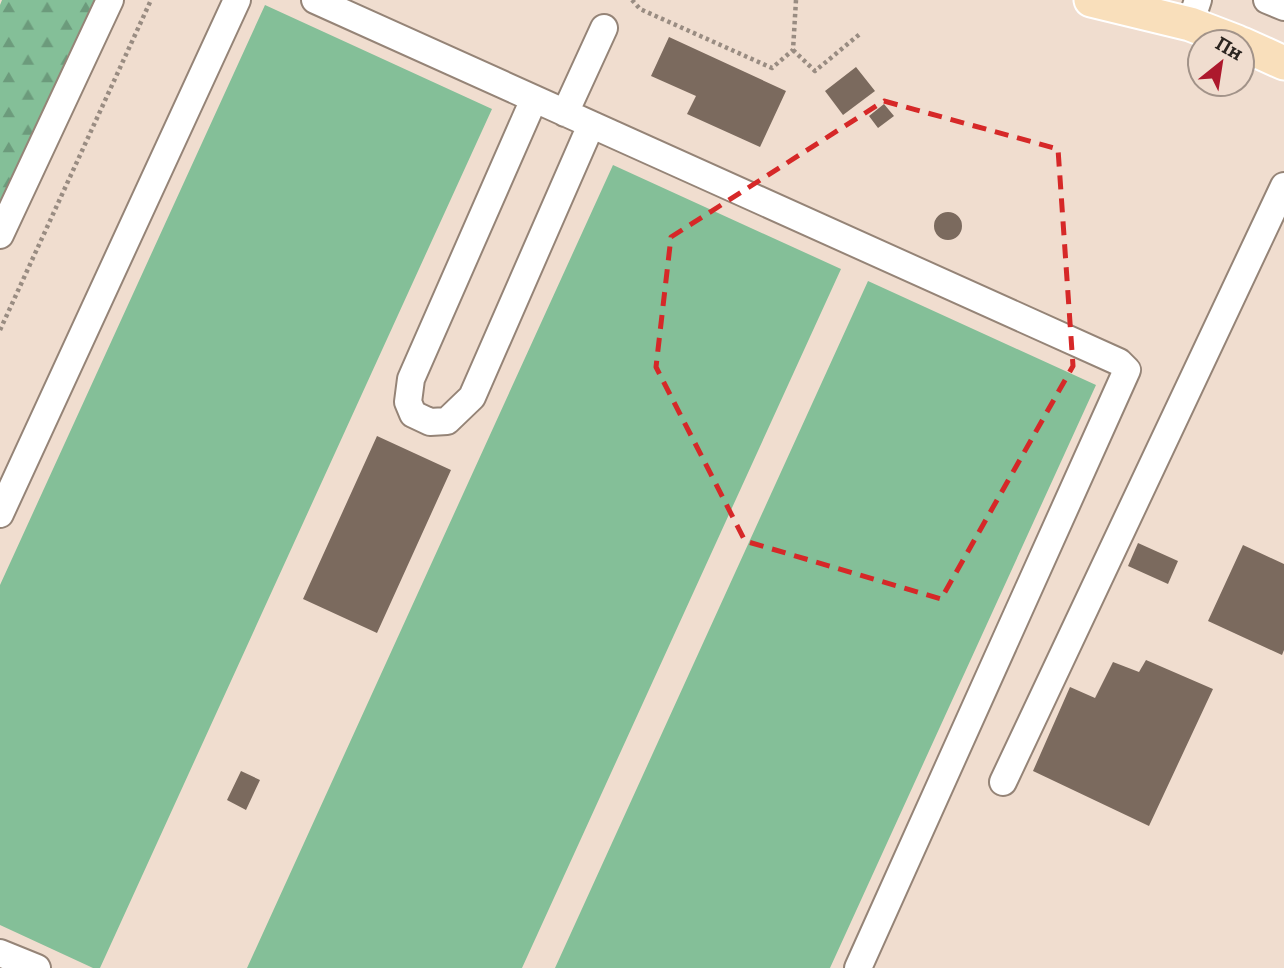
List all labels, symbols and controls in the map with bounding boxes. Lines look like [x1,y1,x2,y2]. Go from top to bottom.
north arrow [1186,28,1256,98]
text: Пн [1212,32,1247,66]

